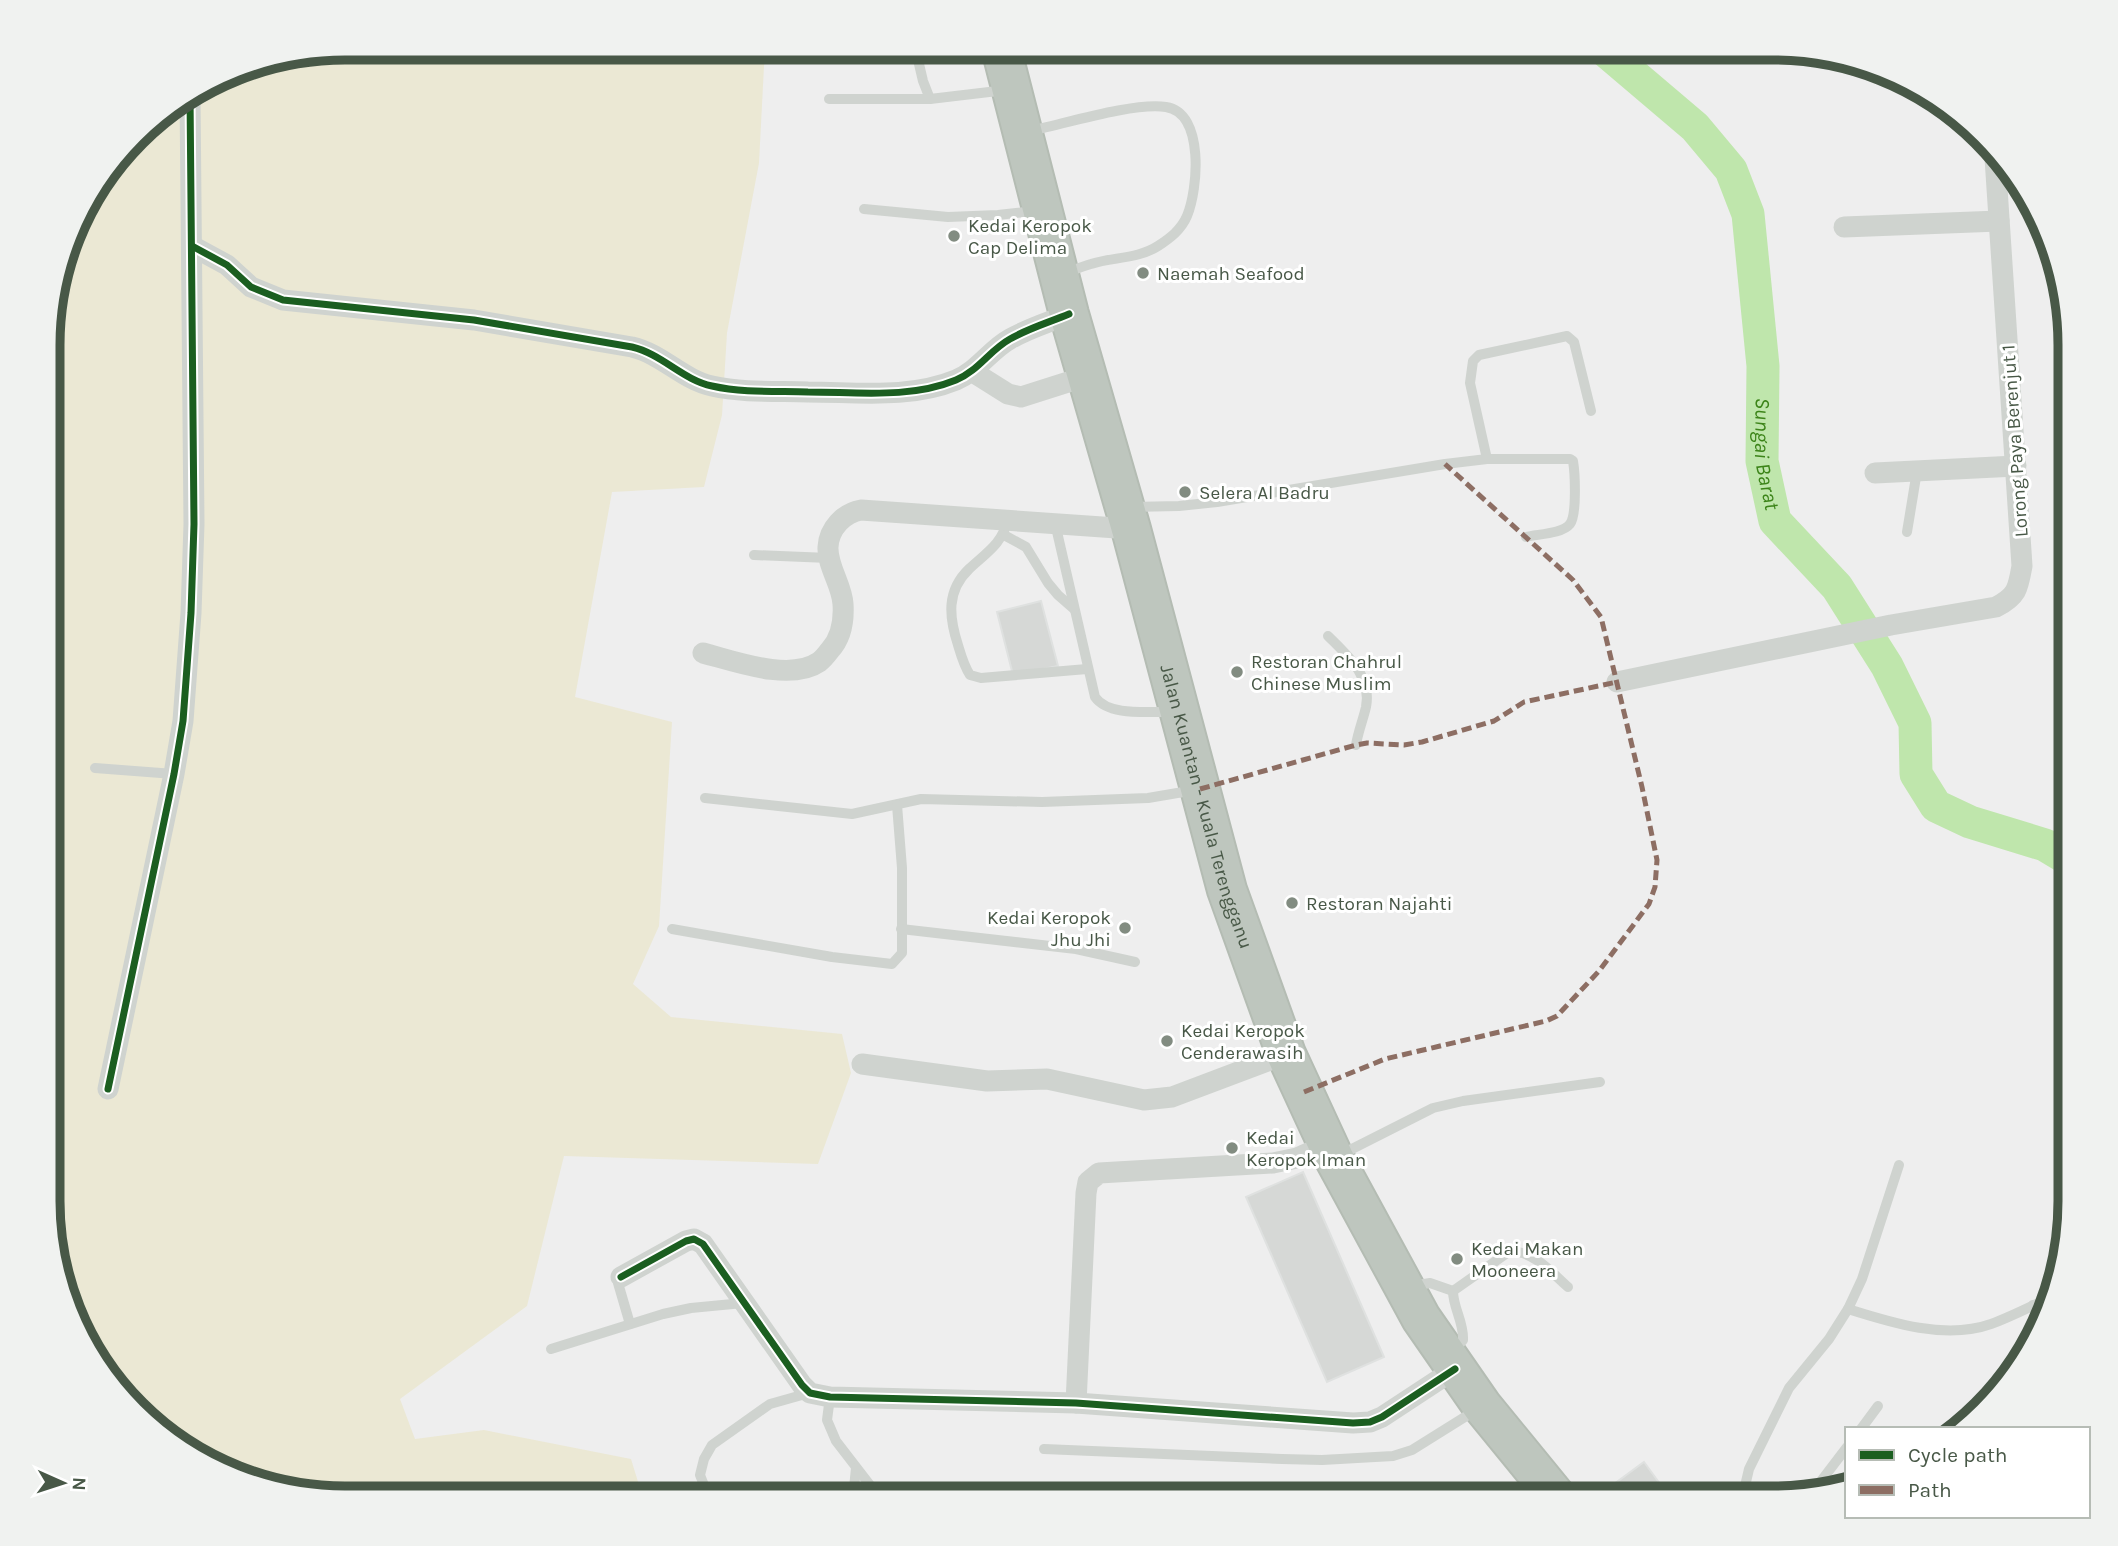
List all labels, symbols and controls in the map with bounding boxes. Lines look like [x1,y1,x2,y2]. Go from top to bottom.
place label: Kedai Keropok Cap Delima [968,215,1092,259]
marker: Kedai Keropok Cap Delima [946,228,962,244]
place label: Naemah Seafood [1157,263,1305,285]
marker: Naemah Seafood [1135,265,1151,281]
street label: Lorong Paya Berenjut 1 [1997,344,2033,538]
water label: Sungai Barat [1750,397,1784,513]
place label: Selera Al Badru [1199,482,1330,504]
marker: Selera Al Badru [1177,484,1193,500]
place label: Restoran Chahrul Chinese Muslim [1251,651,1402,695]
street label: Jalan Kuantan - Kuala Terengganu [1156,662,1257,952]
marker: Restoran Chahrul Chinese Muslim [1229,664,1245,680]
place label: Restoran Najahti [1306,893,1452,915]
marker: Restoran Najahti [1284,895,1300,911]
place label: Kedai Keropok Jhu Jhi [987,907,1111,951]
marker: Kedai Keropok Jhu Jhi [1117,920,1133,936]
place label: Kedai Keropok Cenderawasih [1181,1020,1305,1064]
marker: Kedai Keropok Cenderawasih [1159,1033,1175,1049]
place label: Kedai Keropok Iman [1246,1127,1366,1171]
marker: Kedai Keropok Iman [1224,1140,1240,1156]
place label: Kedai Makan Mooneera [1471,1238,1583,1282]
marker: Kedai Makan Mooneera [1449,1251,1465,1267]
legend [1845,1427,2090,1518]
text: Cycle path [1908,1443,2008,1467]
north arrow [28,1448,98,1518]
text: N [68,1476,90,1491]
text: Path [1908,1478,1952,1502]

